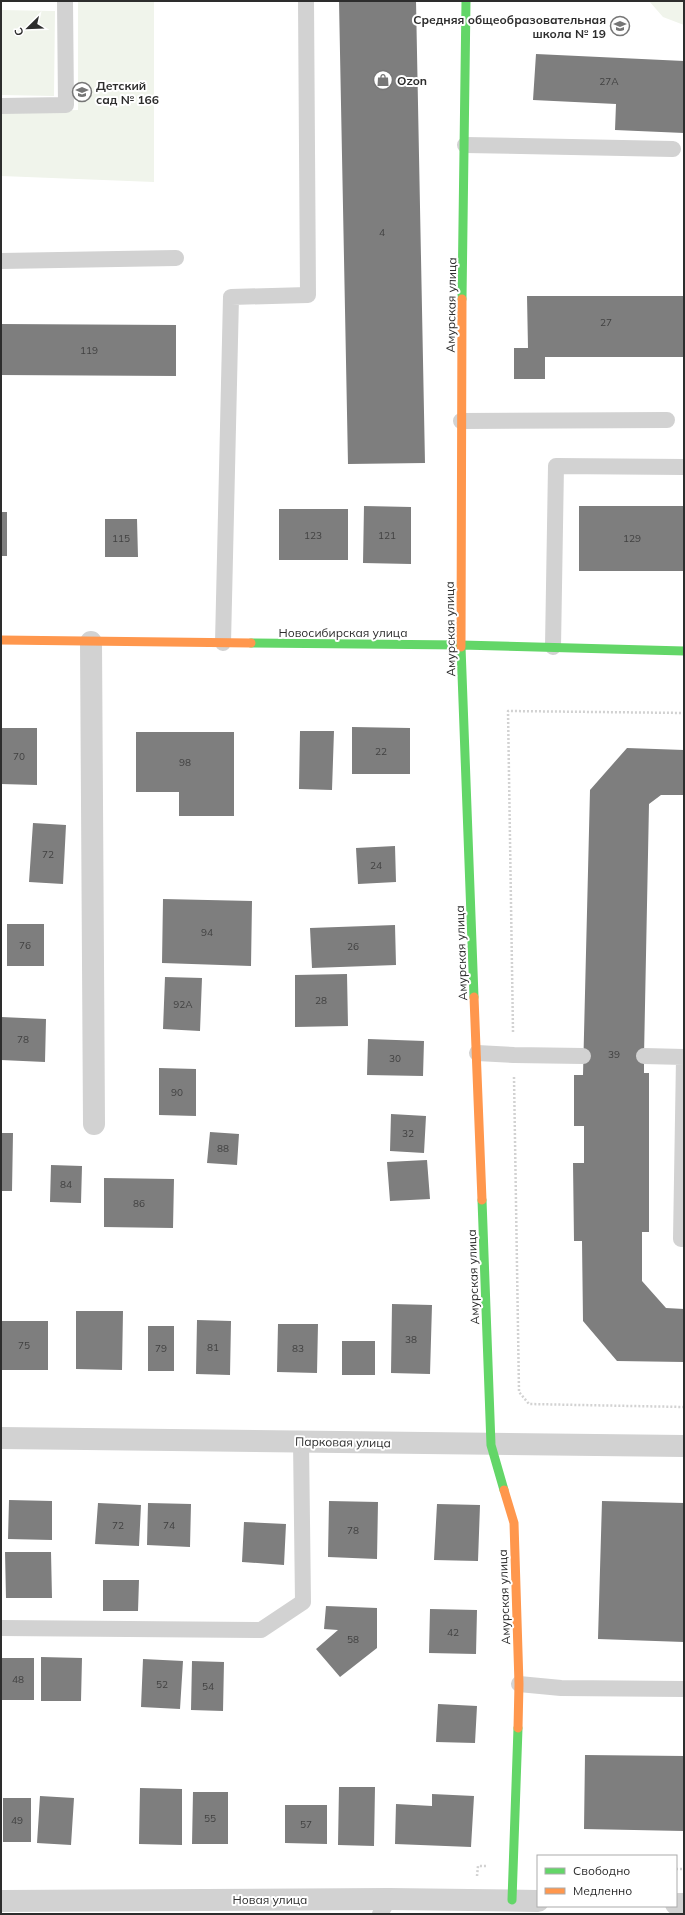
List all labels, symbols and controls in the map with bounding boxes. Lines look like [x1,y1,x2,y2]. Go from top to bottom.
north arrow [8,8,48,48]
place label: Средняя общеобразовательная школа № 19 [413,12,606,41]
school or university icon: Средняя общеобразовательная школа № 19 [609,15,631,37]
text: С [11,25,27,38]
shop icon: Ozon [372,69,394,91]
place label: Ozon [397,73,427,88]
house number: 27А [599,75,619,88]
place label: Детский сад № 166 [96,78,159,107]
school or university icon: Детский сад № 166 [71,81,93,103]
house number: 4 [379,226,385,239]
street label: Амурская улица [443,257,459,353]
house number: 27 [600,316,612,329]
house number: 119 [80,344,98,357]
house number: 123 [304,529,322,542]
house number: 121 [378,529,396,542]
house number: 115 [112,532,130,545]
house number: 129 [623,532,641,545]
street label: Амурская улица [442,581,458,677]
street label: Новосибирская улица [278,625,408,640]
house number: 22 [375,745,387,758]
house number: 70 [13,750,25,763]
house number: 98 [179,756,191,769]
house number: 72 [42,848,54,861]
house number: 24 [370,859,382,872]
street label: Амурская улица [452,905,470,1001]
house number: 94 [201,926,213,939]
house number: 76 [19,939,31,952]
house number: 26 [347,940,359,953]
house number: 28 [315,994,327,1007]
house number: 92А [173,998,193,1011]
house number: 78 [17,1033,29,1046]
house number: 39 [608,1048,620,1061]
house number: 30 [389,1052,401,1065]
house number: 90 [171,1086,183,1099]
house number: 32 [402,1127,414,1140]
house number: 88 [217,1142,229,1155]
house number: 84 [60,1178,72,1191]
house number: 86 [133,1197,145,1210]
street label: Амурская улица [464,1229,482,1325]
house number: 38 [405,1333,417,1346]
house number: 75 [18,1339,30,1352]
house number: 81 [207,1341,219,1354]
house number: 79 [155,1342,167,1355]
house number: 83 [292,1342,304,1355]
street label: Парковая улица [295,1434,391,1450]
house number: 72 [112,1519,124,1532]
house number: 74 [163,1519,175,1532]
house number: 78 [347,1524,359,1537]
street label: Амурская улица [495,1549,513,1645]
house number: 42 [447,1626,459,1639]
house number: 58 [347,1633,359,1646]
house number: 48 [12,1673,24,1686]
house number: 52 [156,1678,168,1691]
house number: 54 [202,1680,214,1693]
house number: 55 [204,1812,216,1825]
house number: 49 [11,1814,23,1827]
house number: 57 [300,1818,312,1831]
legend [537,1855,677,1907]
text: Свободно [573,1863,630,1878]
text: Медленно [573,1883,632,1898]
street label: Новая улица [233,1892,307,1907]

